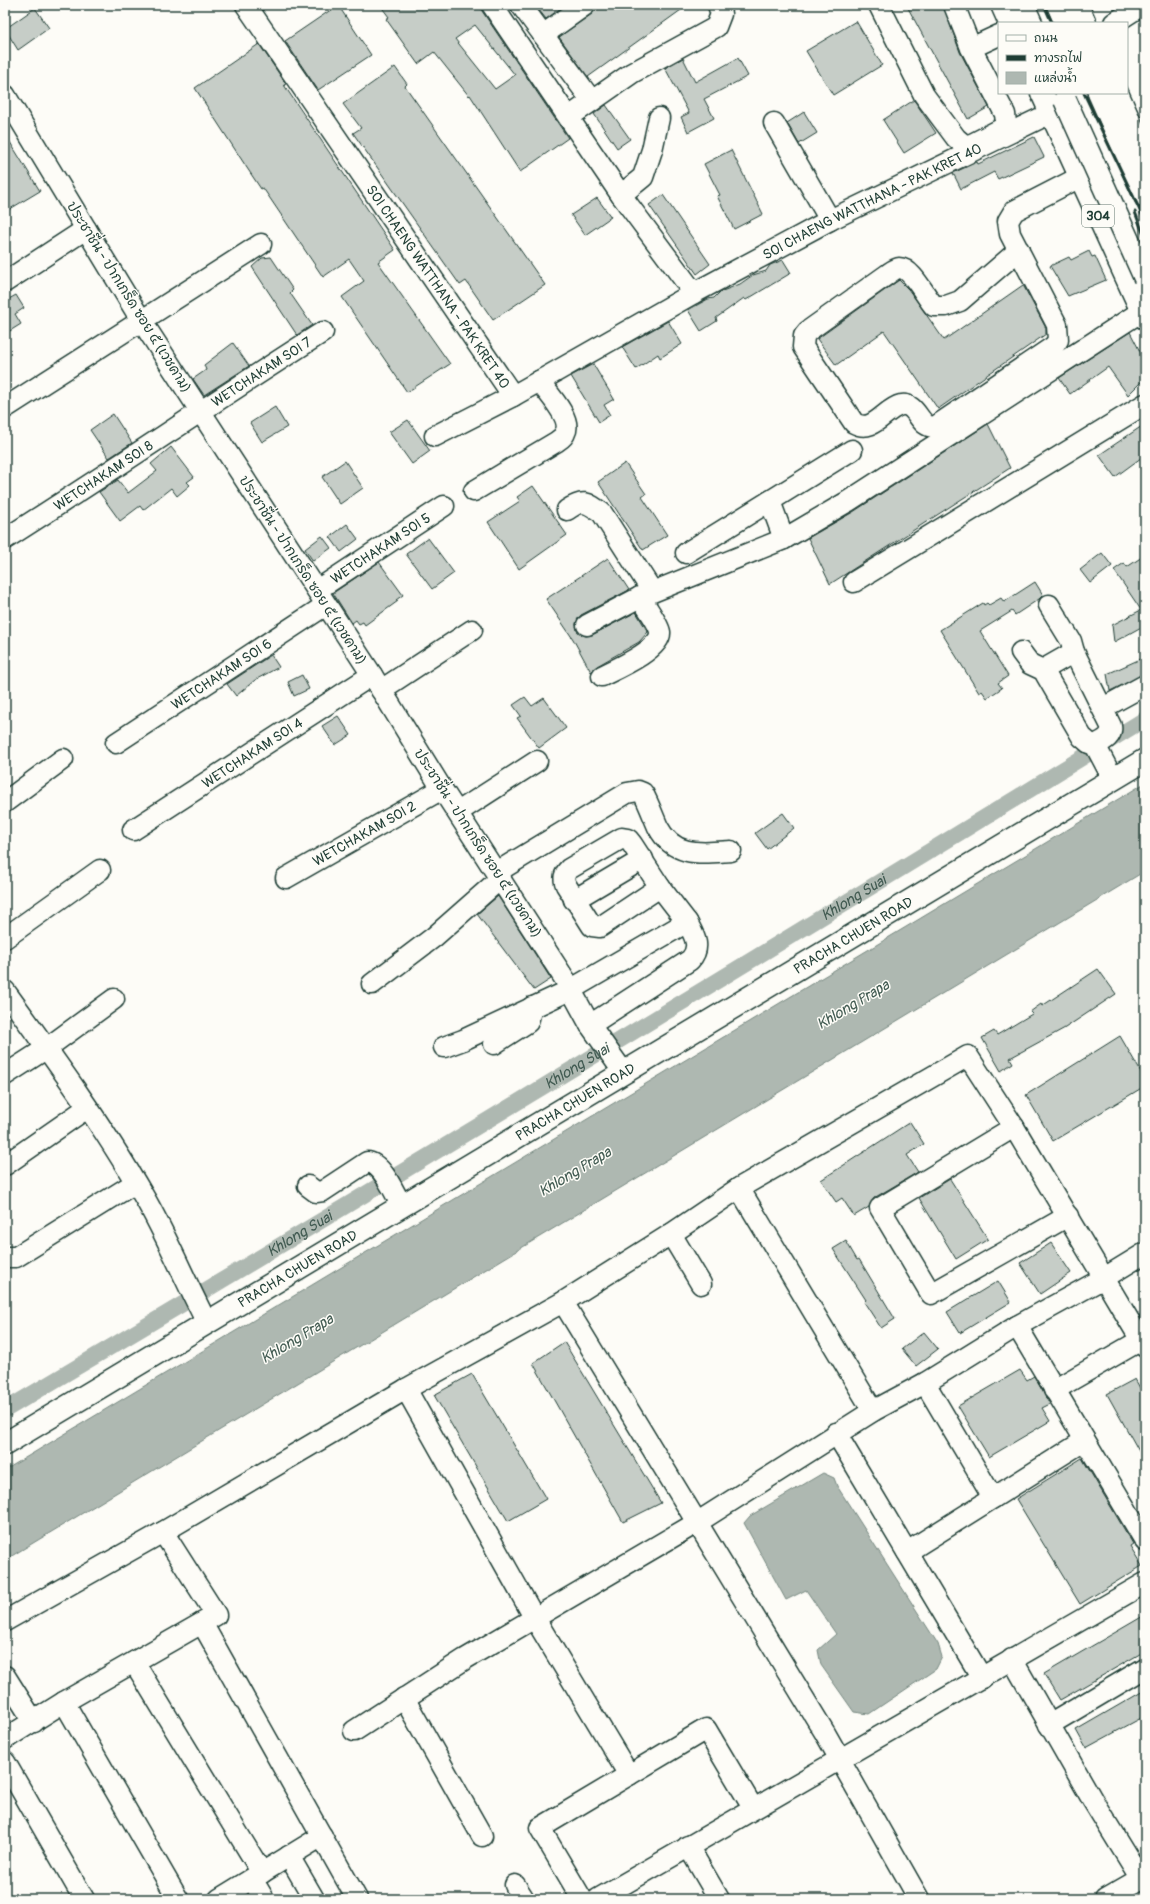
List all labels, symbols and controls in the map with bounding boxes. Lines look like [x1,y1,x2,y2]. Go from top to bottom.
legend [998,22,1128,94]
text: ถนน [1034,31,1058,46]
text: ทางรถไฟ [1034,50,1082,66]
text: แหล่งน้ำ [1034,67,1077,86]
street label: SOI CHAENG WATTHANA - PAK KRET 40 [760,140,984,263]
street label: SOI CHAENG WATTHANA - PAK KRET 40 [363,182,514,392]
street label: ประชาชื่น - ปากเกร็ด ซอย ๕ (เวชคาม) [63,196,199,396]
road number: 304 [1082,205,1114,227]
street label: WETCHAKAM SOI 7 [208,333,315,411]
street label: WETCHAKAM SOI 8 [50,437,156,514]
street label: ประชาชื่น - ปากเกร็ด ซอย ๕ (เวชคาม) [235,470,375,668]
street label: WETCHAKAM SOI 5 [327,509,433,587]
street label: WETCHAKAM SOI 6 [168,635,275,713]
street label: WETCHAKAM SOI 4 [199,714,306,792]
street label: ประชาชื่น - ปากเกร็ด ซอย ๕ (เวชคาม) [410,743,550,941]
street label: WETCHAKAM SOI 2 [309,797,419,870]
water label: Khlong Suai [817,870,891,925]
street label: PRACHA CHUEN ROAD [790,893,916,978]
water label: Khlong Prapa [813,975,894,1034]
water label: Khlong Suai [541,1038,615,1093]
street label: PRACHA CHUEN ROAD [512,1059,638,1144]
water label: Khlong Prapa [535,1142,616,1201]
water label: Khlong Suai [263,1206,337,1261]
street label: PRACHA CHUEN ROAD [235,1226,360,1311]
water label: Khlong Prapa [257,1309,338,1368]

